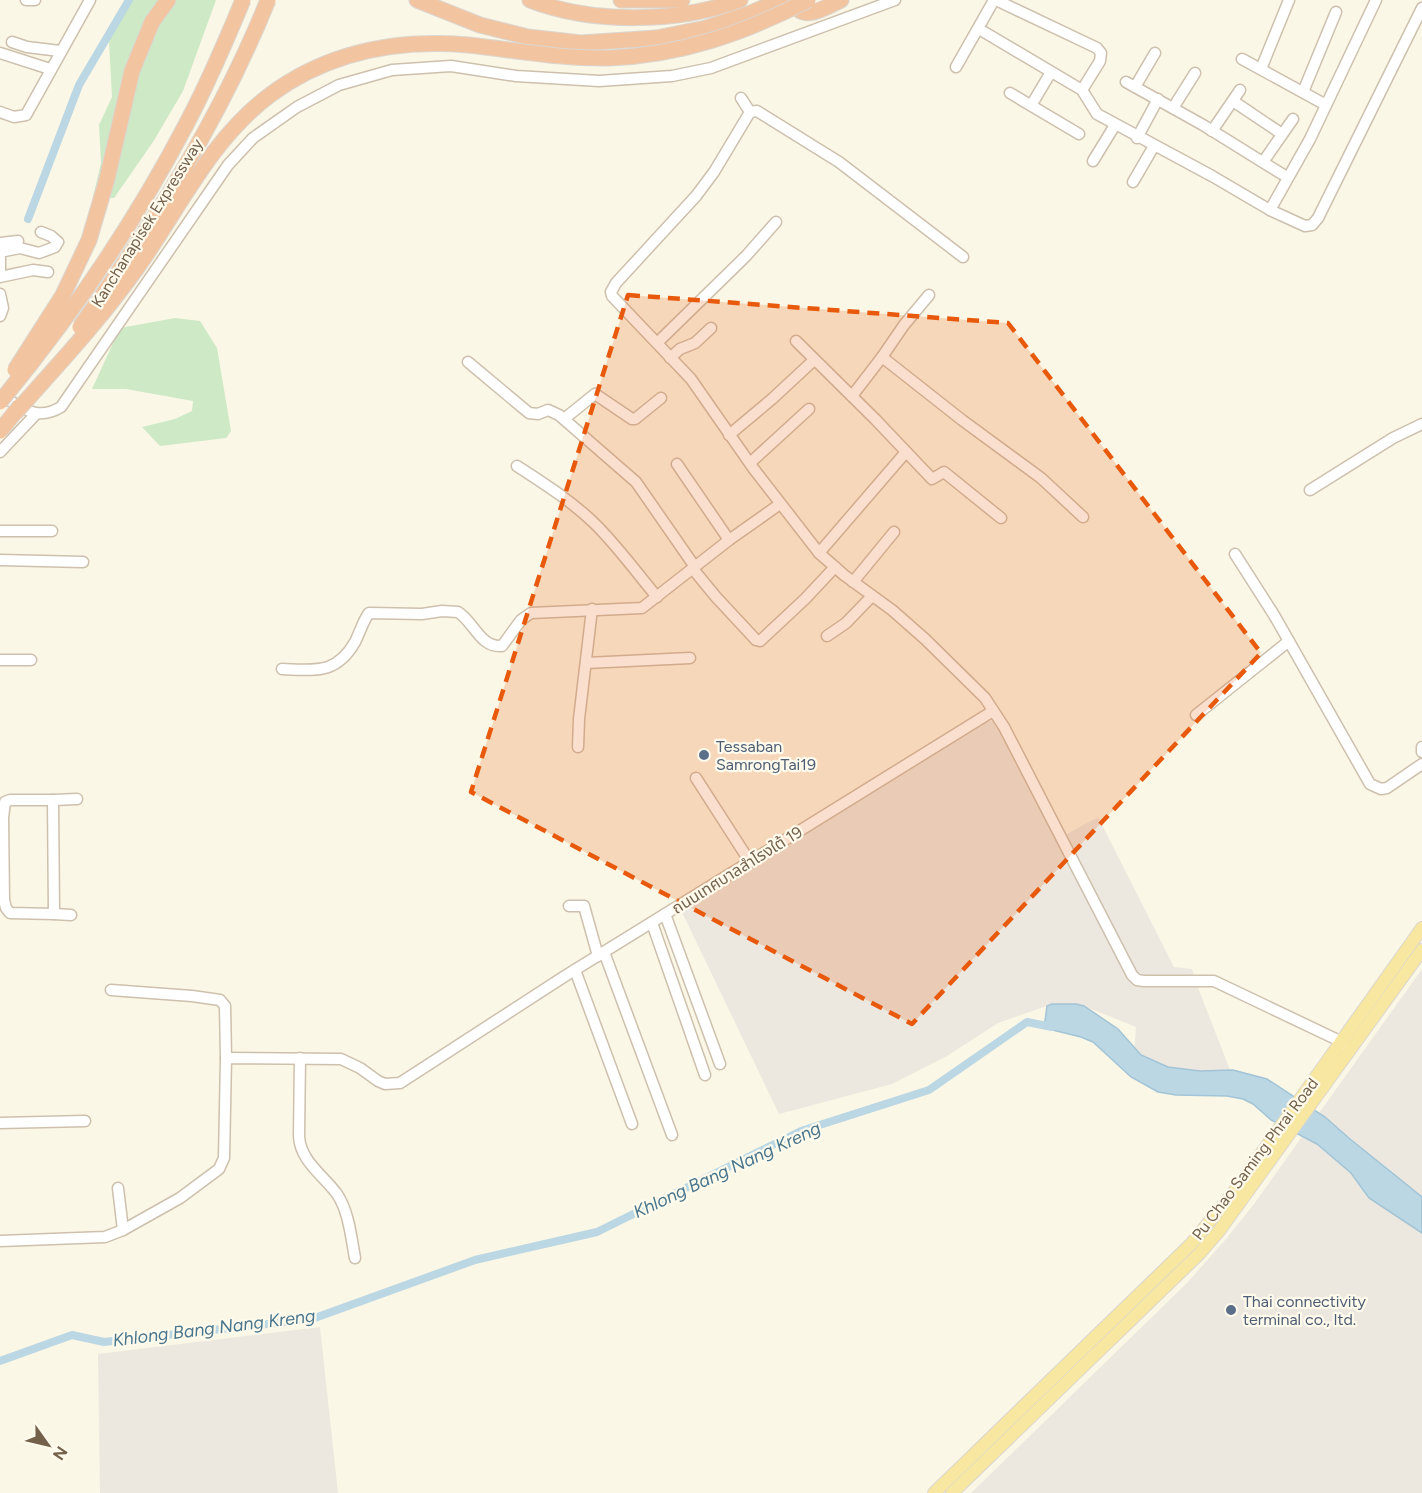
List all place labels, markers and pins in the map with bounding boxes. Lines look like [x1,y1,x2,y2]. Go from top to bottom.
place label: Tessaban SamrongTai19 [716,737,816,774]
marker: Tessaban SamrongTai19 [697,748,711,762]
place label: Thai connectivity terminal co., ltd. [1243,1292,1367,1329]
marker: Thai connectivity terminal co., ltd. [1224,1303,1238,1317]

